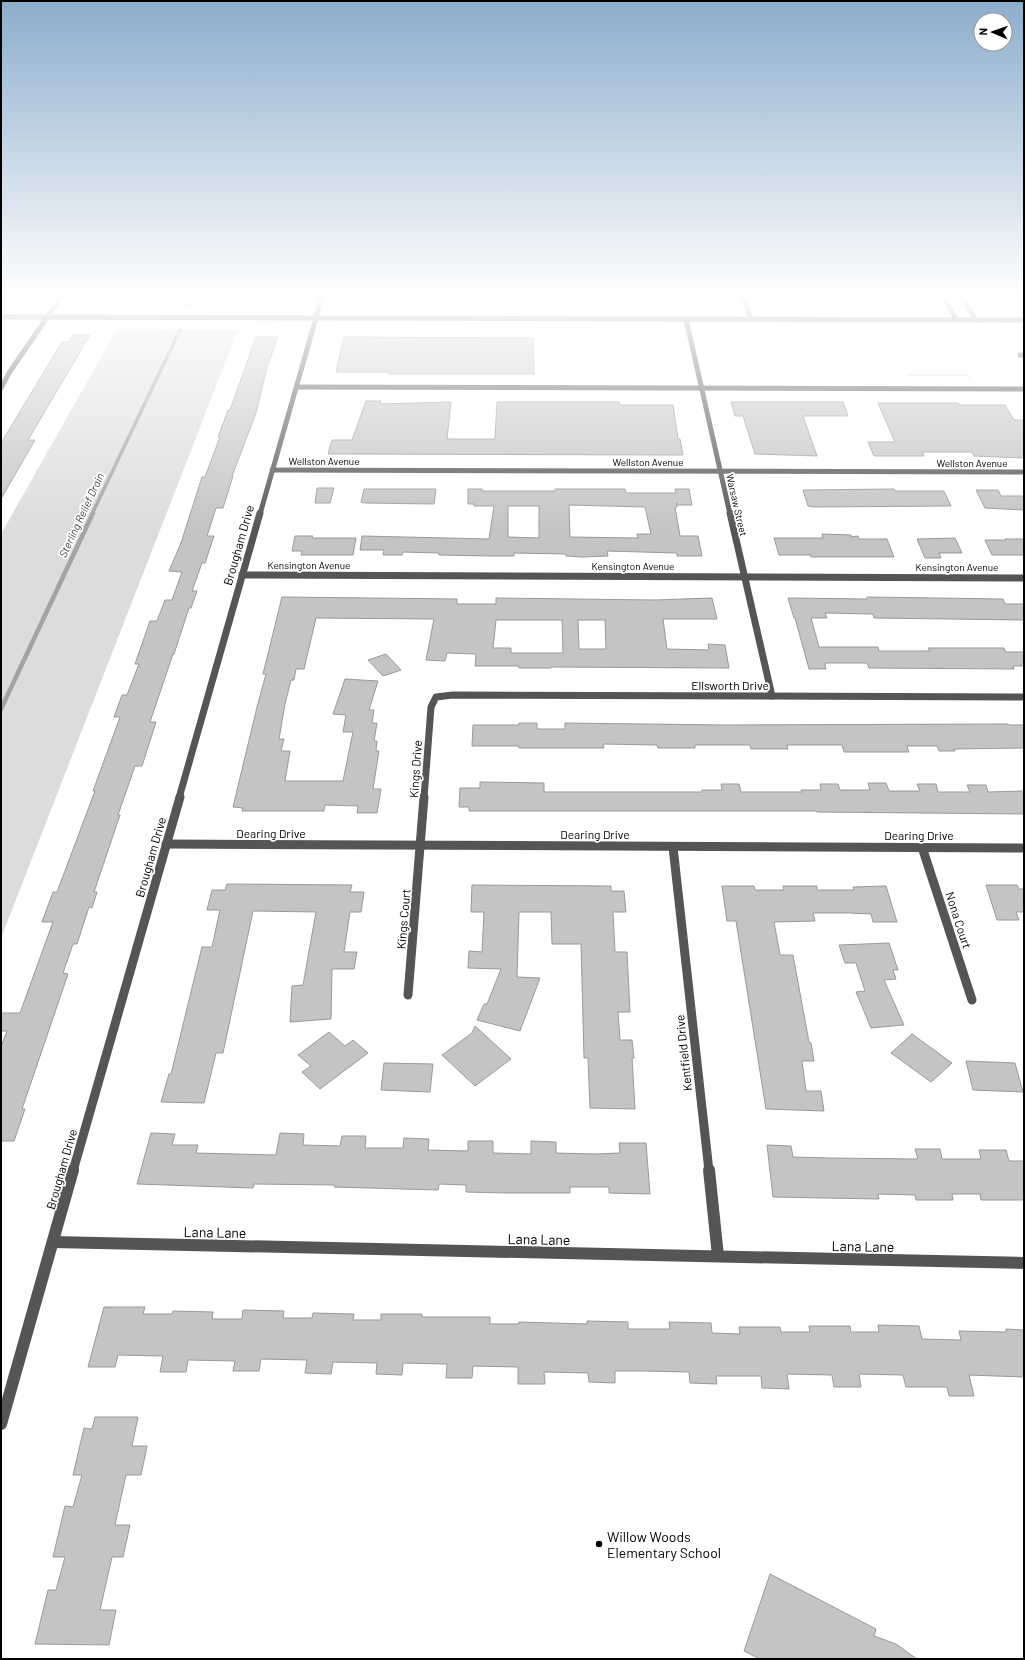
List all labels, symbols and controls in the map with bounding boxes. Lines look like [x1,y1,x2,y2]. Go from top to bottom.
north arrow [973,12,1013,52]
text: N [976,28,989,36]
street label: Wellston Avenue [288,455,360,467]
street label: Wellston Avenue [612,456,684,468]
street label: Wellston Avenue [936,457,1008,469]
water label: Sterling Relief Drain [56,470,106,559]
street label: Warsaw Street [724,473,750,538]
street label: Brougham Drive [220,503,256,587]
street label: Kensington Avenue [268,559,350,571]
street label: Kensington Avenue [592,560,674,572]
street label: Kensington Avenue [916,561,998,573]
street label: Ellsworth Drive [691,678,769,692]
street label: Kings Drive [406,740,424,798]
street label: Brougham Drive [132,815,168,899]
street label: Dearing Drive [236,826,306,840]
street label: Dearing Drive [560,827,630,841]
street label: Dearing Drive [884,828,954,842]
street label: Kings Court [393,888,413,950]
street label: Nona Court [943,890,975,950]
street label: Kentfield Drive [672,1014,694,1092]
street label: Brougham Drive [43,1127,79,1211]
street label: Lana Lane [184,1223,246,1241]
street label: Lana Lane [508,1230,570,1248]
street label: Lana Lane [832,1237,894,1255]
place label: Willow Woods Elementary School [607,1528,721,1561]
marker: Willow Woods Elementary School [594,1539,604,1549]

